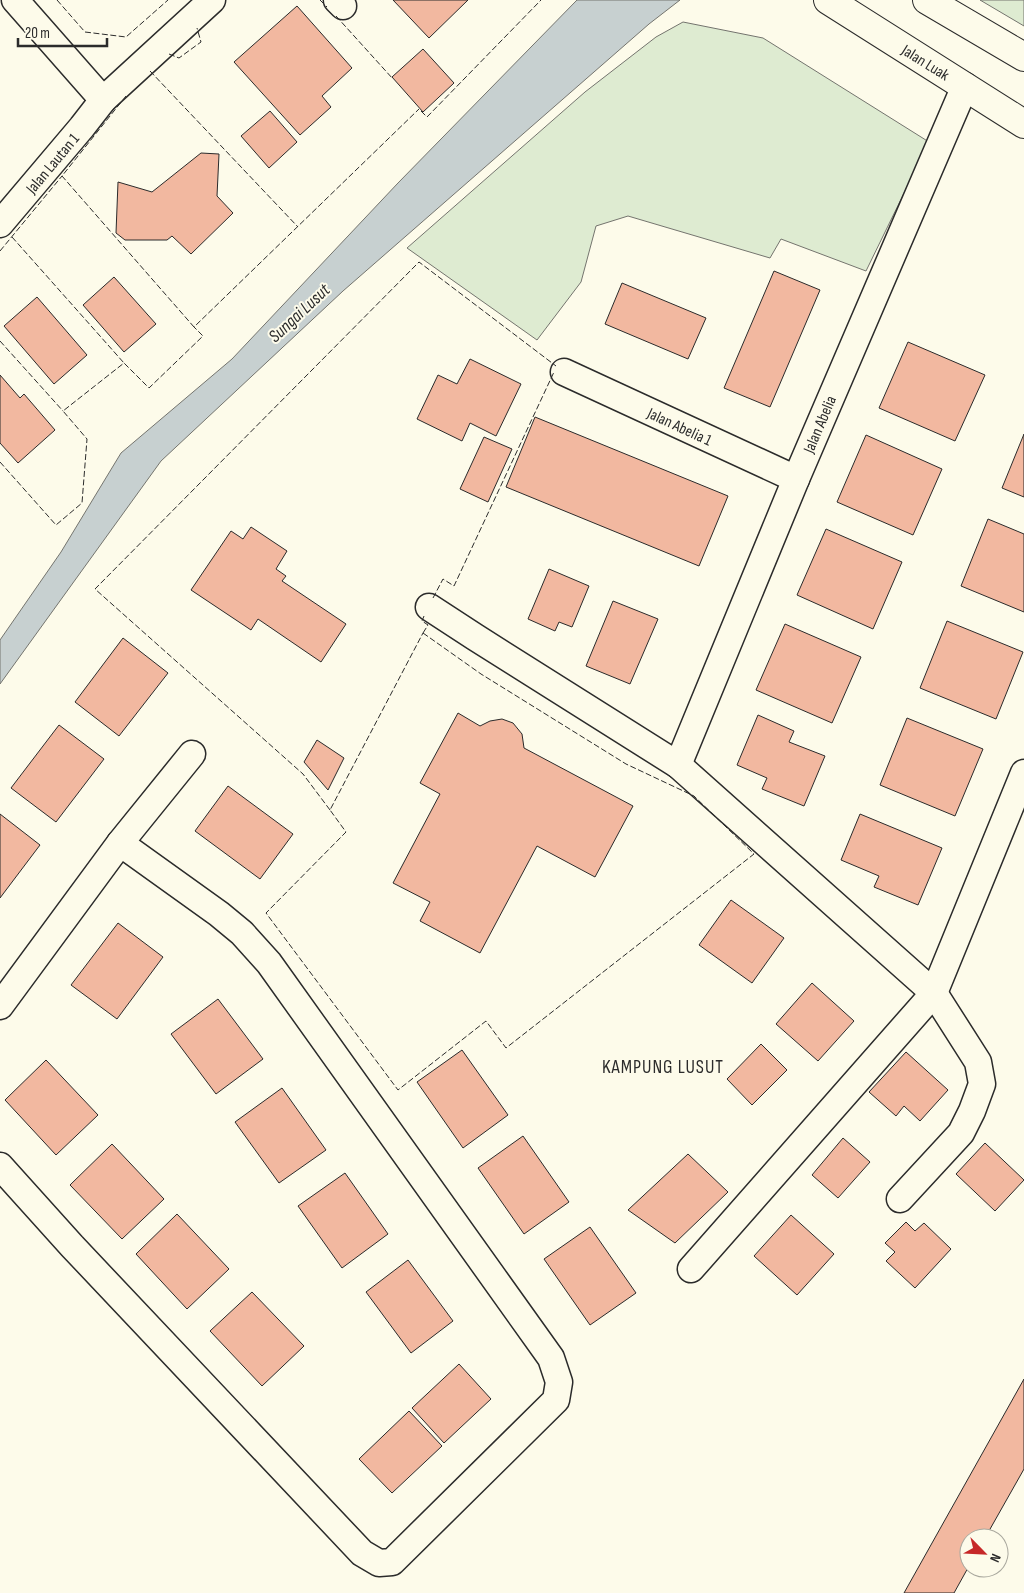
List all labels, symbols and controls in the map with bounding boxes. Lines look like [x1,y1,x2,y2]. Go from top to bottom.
scale bar [18,15,106,47]
text: 20 m [25,24,50,43]
street label: Jalan Luak [897,41,953,85]
street label: Jalan Lautan 1 [22,130,84,199]
water label: Sungai Lusut [264,279,335,347]
street label: Jalan Abelia [799,393,841,457]
street label: Jalan Abelia 1 [643,404,715,451]
district label: KAMPUNG LUSUT [602,1056,724,1079]
north arrow [959,1528,1009,1578]
text: N [986,1551,1005,1565]

